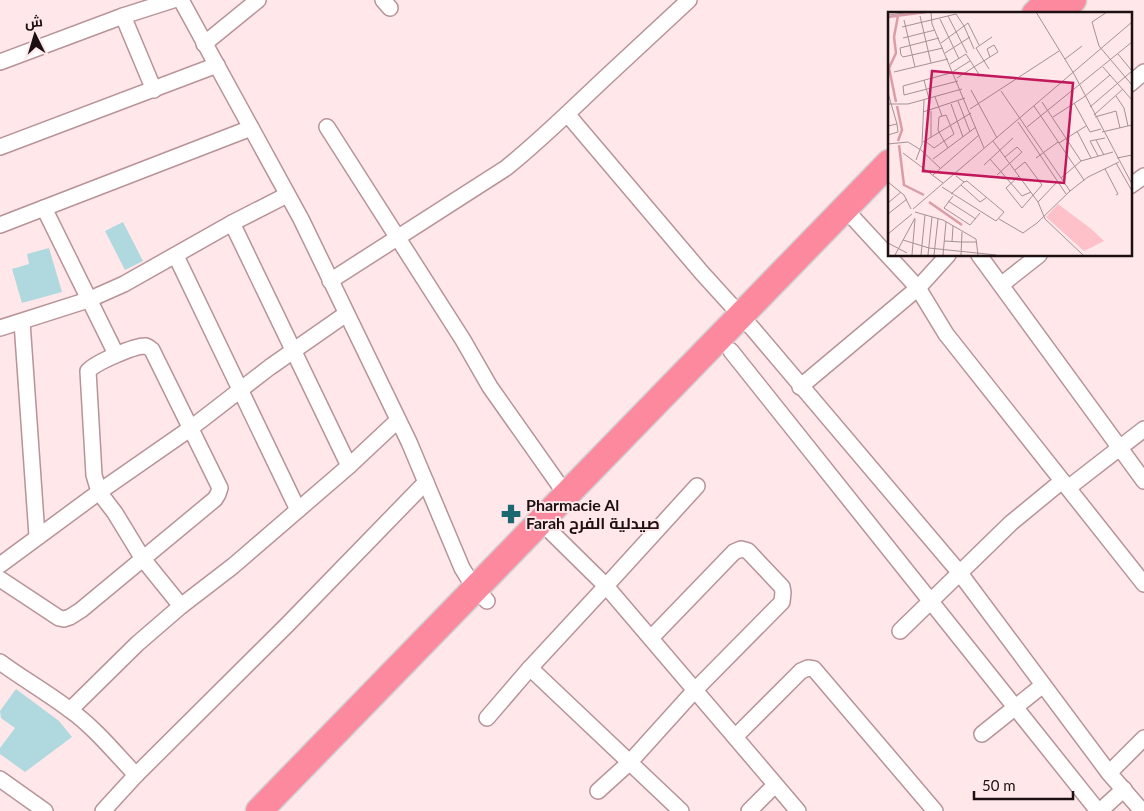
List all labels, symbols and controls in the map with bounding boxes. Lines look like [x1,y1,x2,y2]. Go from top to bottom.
north arrow [10,10,60,60]
text: ش [24,12,44,32]
inset map [888,12,1132,256]
place label: Pharmacie Al Farah صيدلية الفرح [526,495,660,534]
pharmacy icon: Pharmacie Al Farah صيدلية الفرح [500,503,522,525]
scale bar [974,768,1073,800]
text: 50 m [982,776,1016,794]

